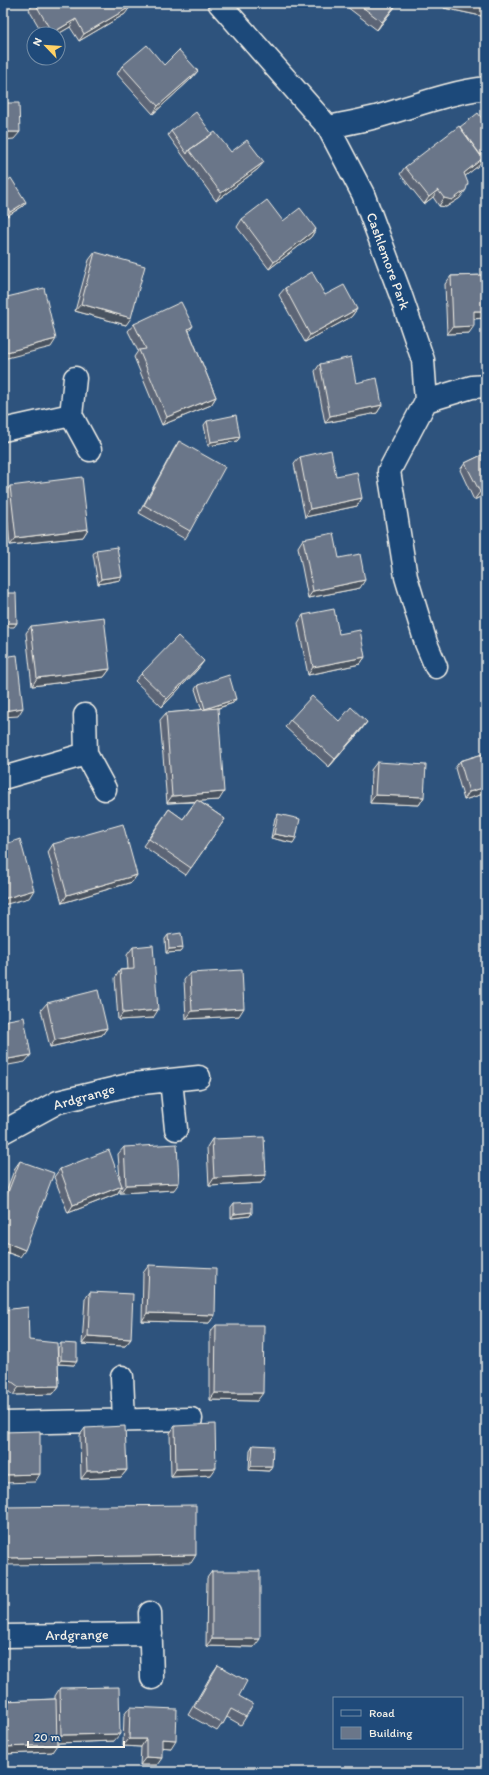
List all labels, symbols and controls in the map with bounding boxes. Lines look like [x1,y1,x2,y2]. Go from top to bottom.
north arrow [26,26,66,66]
text: N [30,36,45,48]
street label: Cashlemore Park [363,210,414,313]
street label: Ardgrange [51,1080,117,1114]
street label: Ardgrange [45,1626,109,1644]
legend [333,1697,463,1749]
text: Road [369,1706,395,1720]
scale bar [28,1723,124,1749]
text: Building [369,1726,413,1740]
text: 20 m [34,1730,61,1744]

